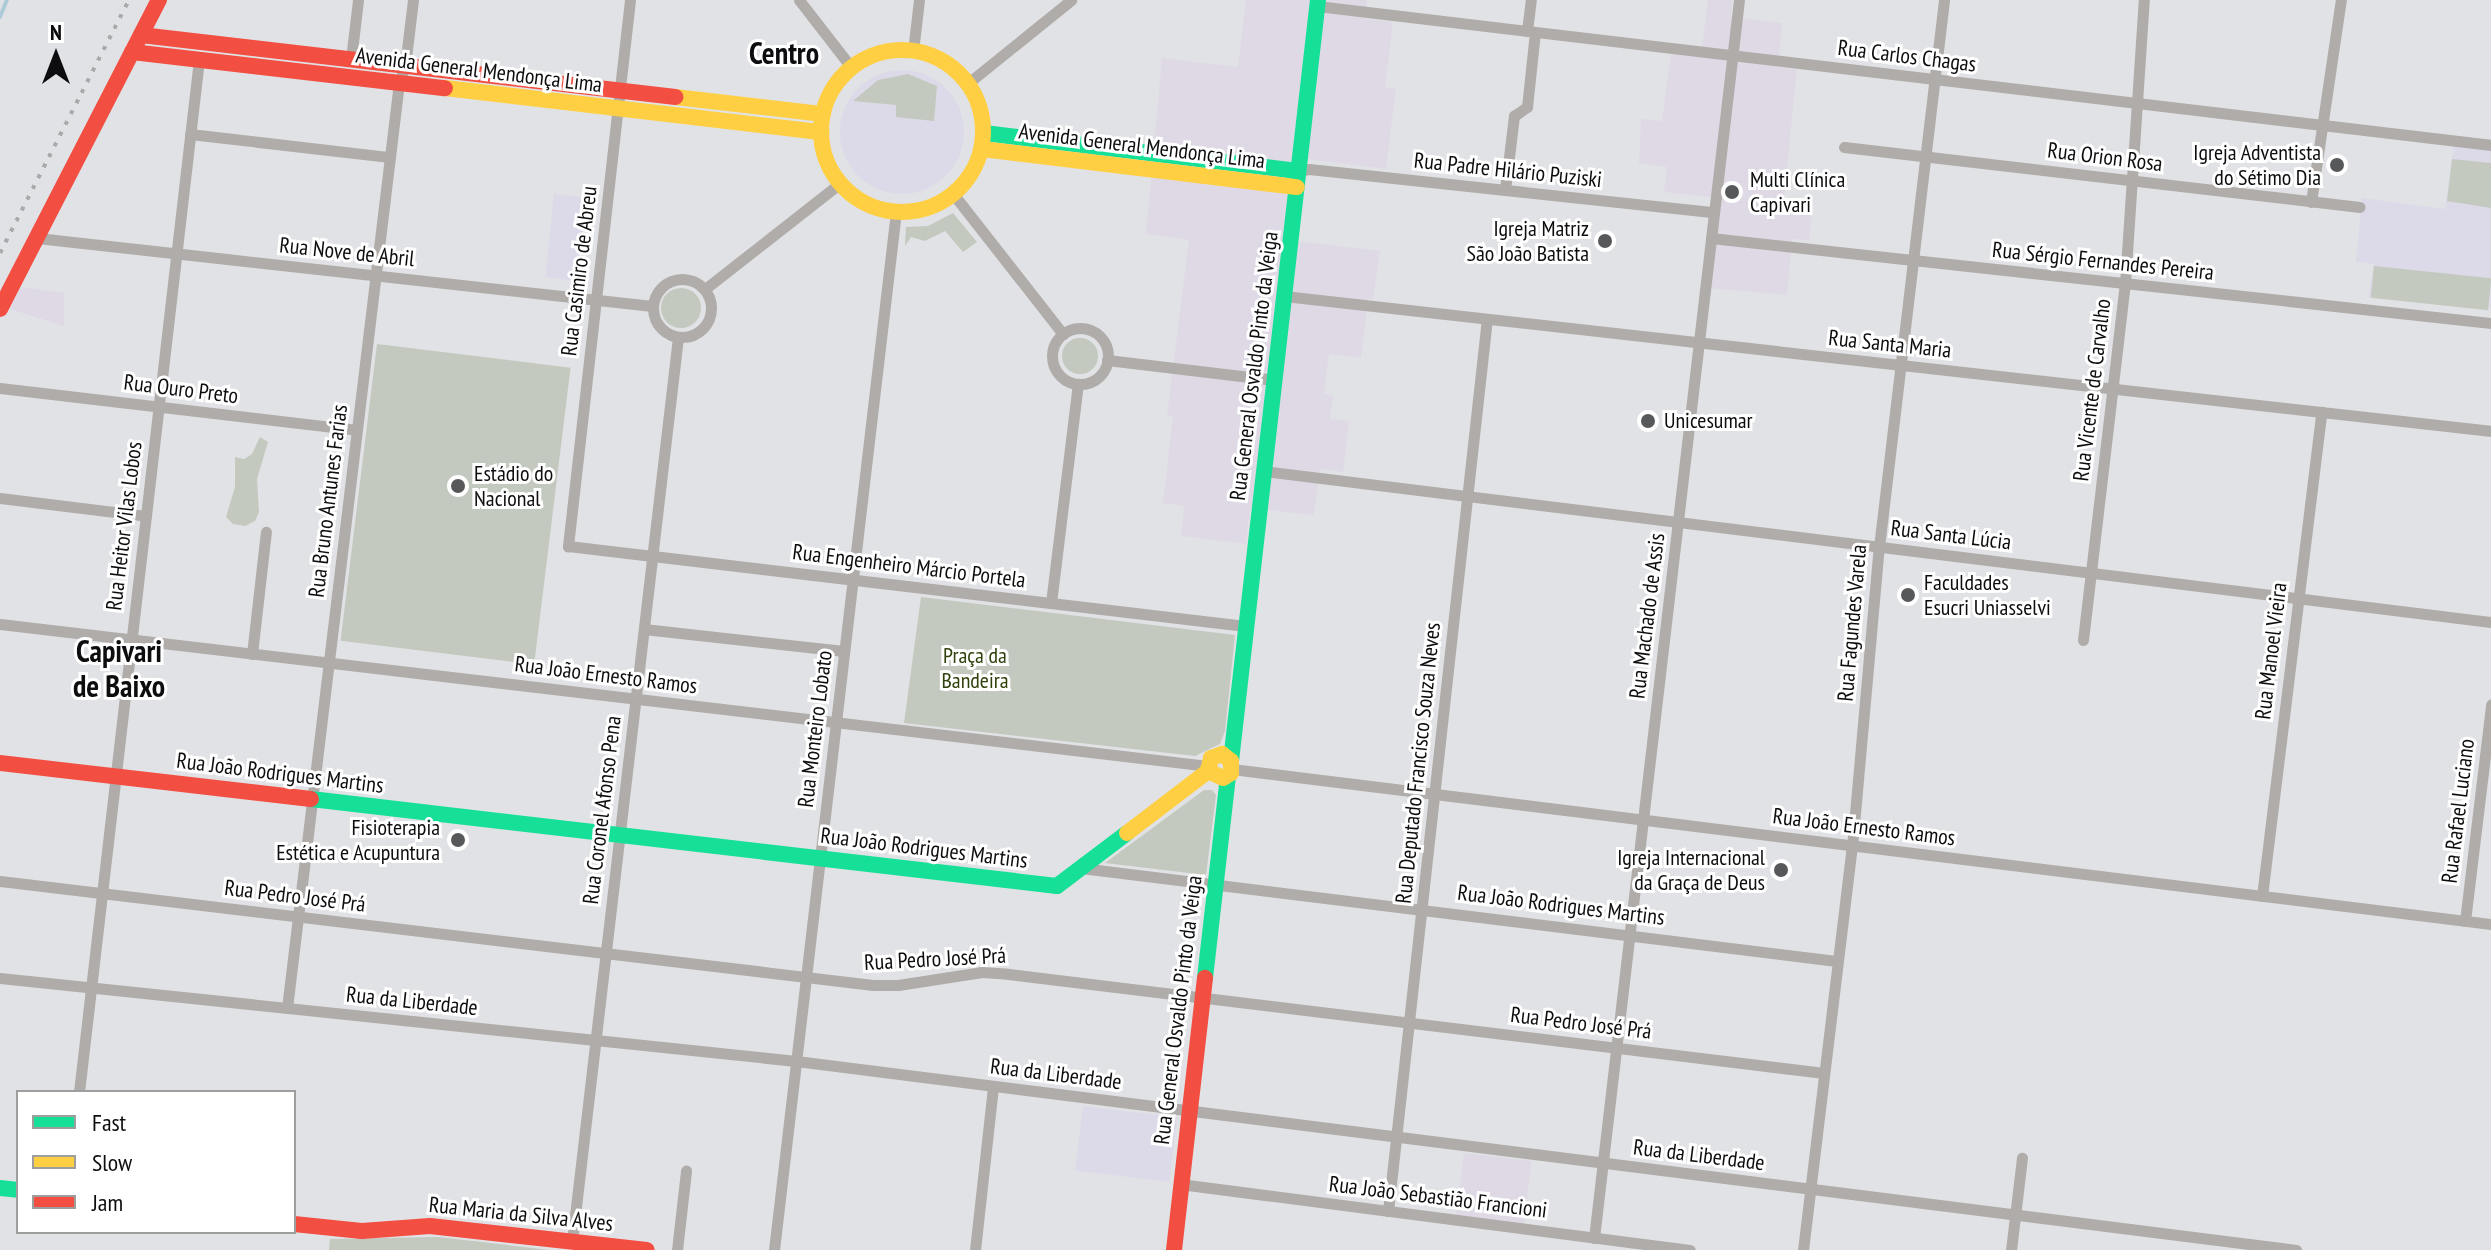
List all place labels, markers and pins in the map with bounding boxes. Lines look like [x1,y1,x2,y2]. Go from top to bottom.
place label: Igreja Adventista do Sétimo Dia [2193,139,2321,190]
marker: Igreja Adventista do Sétimo Dia [2328,156,2346,174]
place label: Multi Clínica Capivari [1750,166,1845,218]
marker: Multi Clínica Capivari [1721,181,1743,203]
place label: Igreja Matriz São João Batista [1467,215,1589,266]
marker: Igreja Matriz São João Batista [1596,232,1614,250]
place label: Unicesumar [1664,408,1753,434]
marker: Unicesumar [1639,412,1657,430]
place label: Estádio do Nacional [474,460,553,512]
marker: Estádio do Nacional [449,477,467,495]
place label: Faculdades Esucri Uniasselvi [1924,569,2051,620]
marker: Faculdades Esucri Uniasselvi [1899,586,1917,604]
place label: Fisioterapia Estética e Acupuntura [276,814,440,866]
marker: Fisioterapia Estética e Acupuntura [447,829,469,851]
place label: Igreja Internacional da Graça de Deus [1617,844,1765,896]
marker: Igreja Internacional da Graça de Deus [1772,861,1790,879]

